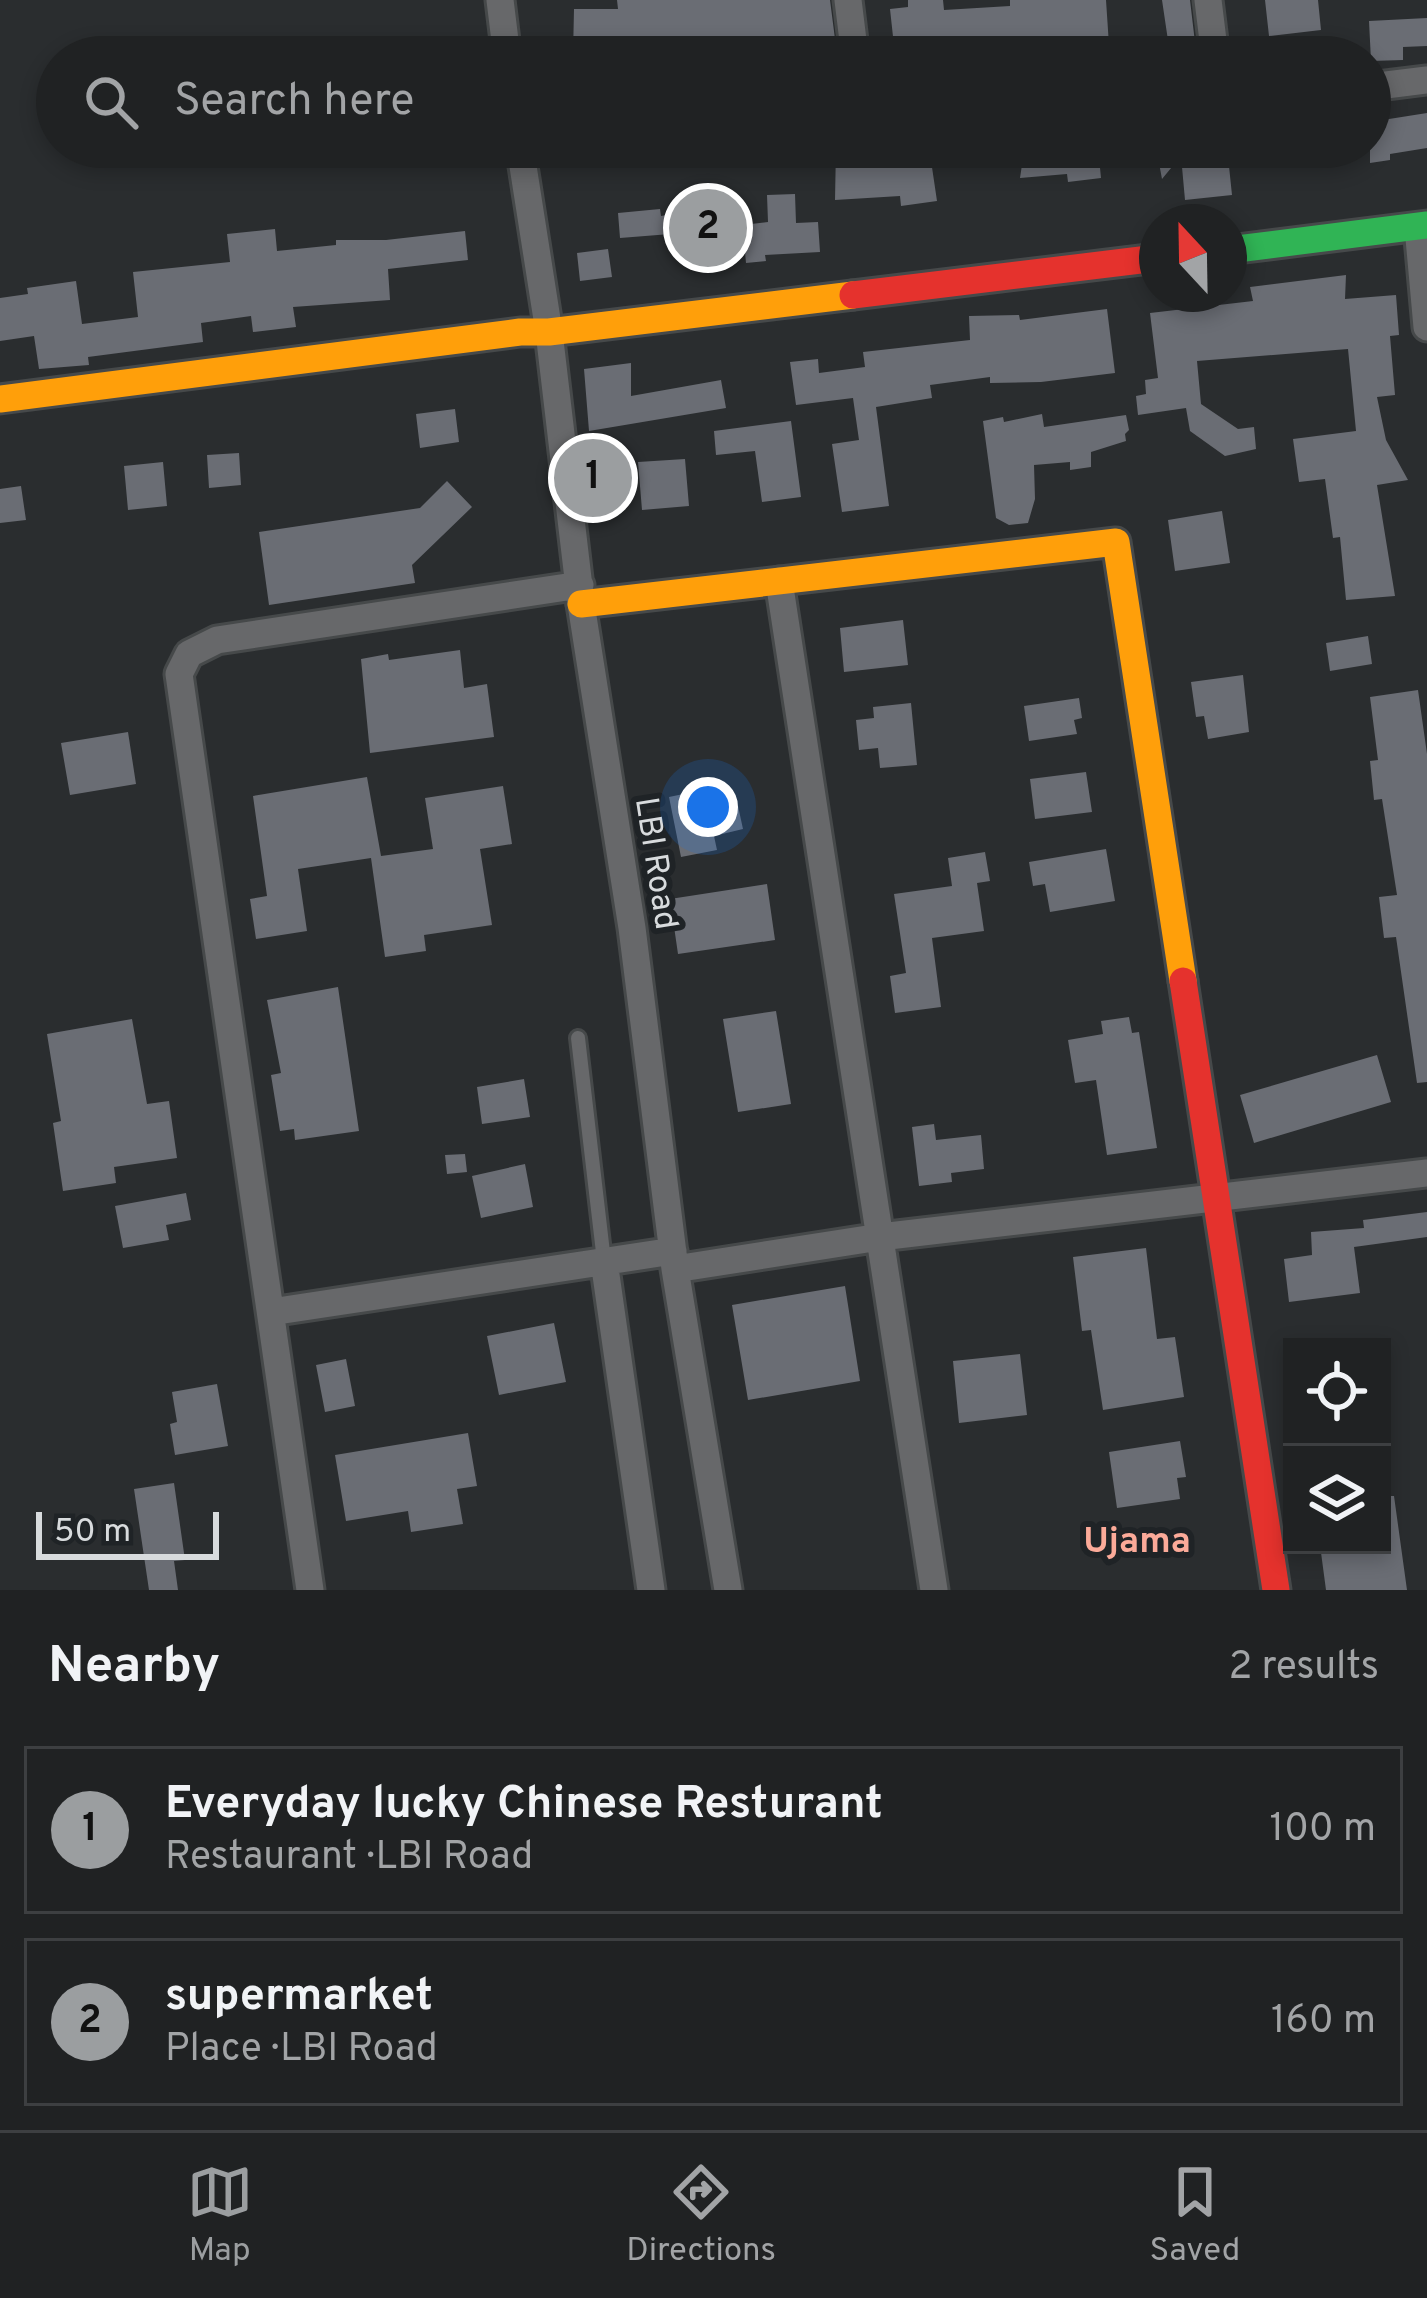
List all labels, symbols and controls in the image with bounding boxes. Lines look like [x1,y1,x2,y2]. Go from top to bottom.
search box [36,36,1391,168]
icon: search [78,69,144,135]
text: Search here [174,74,414,131]
pin: 2 [669,183,747,273]
north arrow [1139,204,1247,312]
pin: 1 [554,433,632,523]
your location [678,777,738,837]
street label: LBI Road [623,794,685,933]
map controls [1283,1338,1391,1554]
button: locate [1283,1338,1391,1446]
button: layers [1283,1446,1391,1554]
scale bar [36,1506,219,1559]
text: 50 m [54,1512,131,1554]
district label: Ujama [1083,1520,1191,1566]
text: Nearby [48,1636,220,1701]
text: 2 results [1228,1644,1379,1693]
text: Everyday lucky Chinese Resturant [165,1777,883,1834]
text: 1 [82,1806,98,1855]
text: 100 m [1269,1806,1376,1855]
text: Restaurant · LBI Road [165,1834,533,1883]
text: supermarket [165,1969,433,2026]
text: 2 [78,1998,102,2047]
text: 160 m [1271,1998,1376,2047]
text: Place · LBI Road [165,2026,438,2075]
tab: Map [187,2159,253,2273]
tab: Directions [626,2159,776,2273]
tab: Saved [1150,2159,1240,2273]

